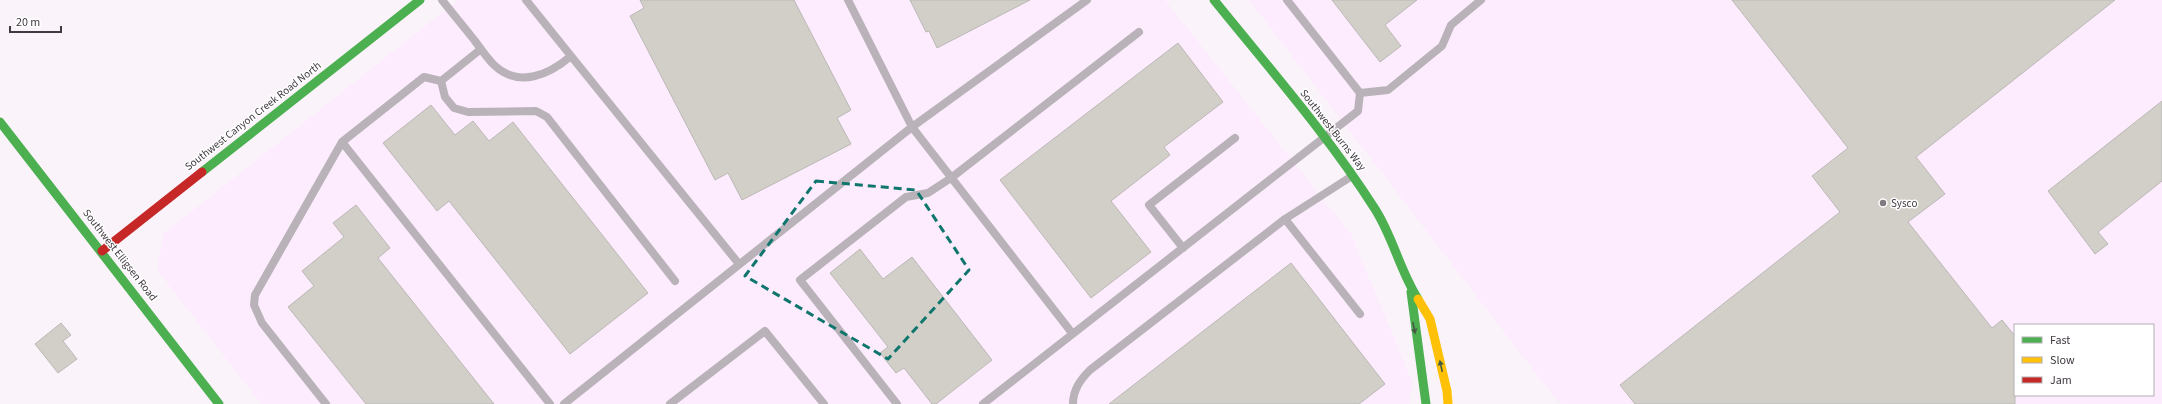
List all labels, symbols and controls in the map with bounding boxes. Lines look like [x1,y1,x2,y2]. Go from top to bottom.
scale bar [10,8,61,34]
text: 20 m [16,14,40,31]
street label: Southwest Canyon Creek Road North [182,58,324,174]
street label: Southwest Burns Way [1296,86,1370,174]
place label: Sysco [1891,196,1917,211]
marker: Sysco [1878,198,1888,208]
street label: Southwest Elligsen Road [79,206,161,304]
one-way arrow [1412,322,1418,334]
legend [2014,324,2154,396]
text: Fast [2050,332,2070,349]
text: Slow [2050,352,2075,369]
one-way arrow [1438,359,1444,372]
text: Jam [2050,372,2072,389]

